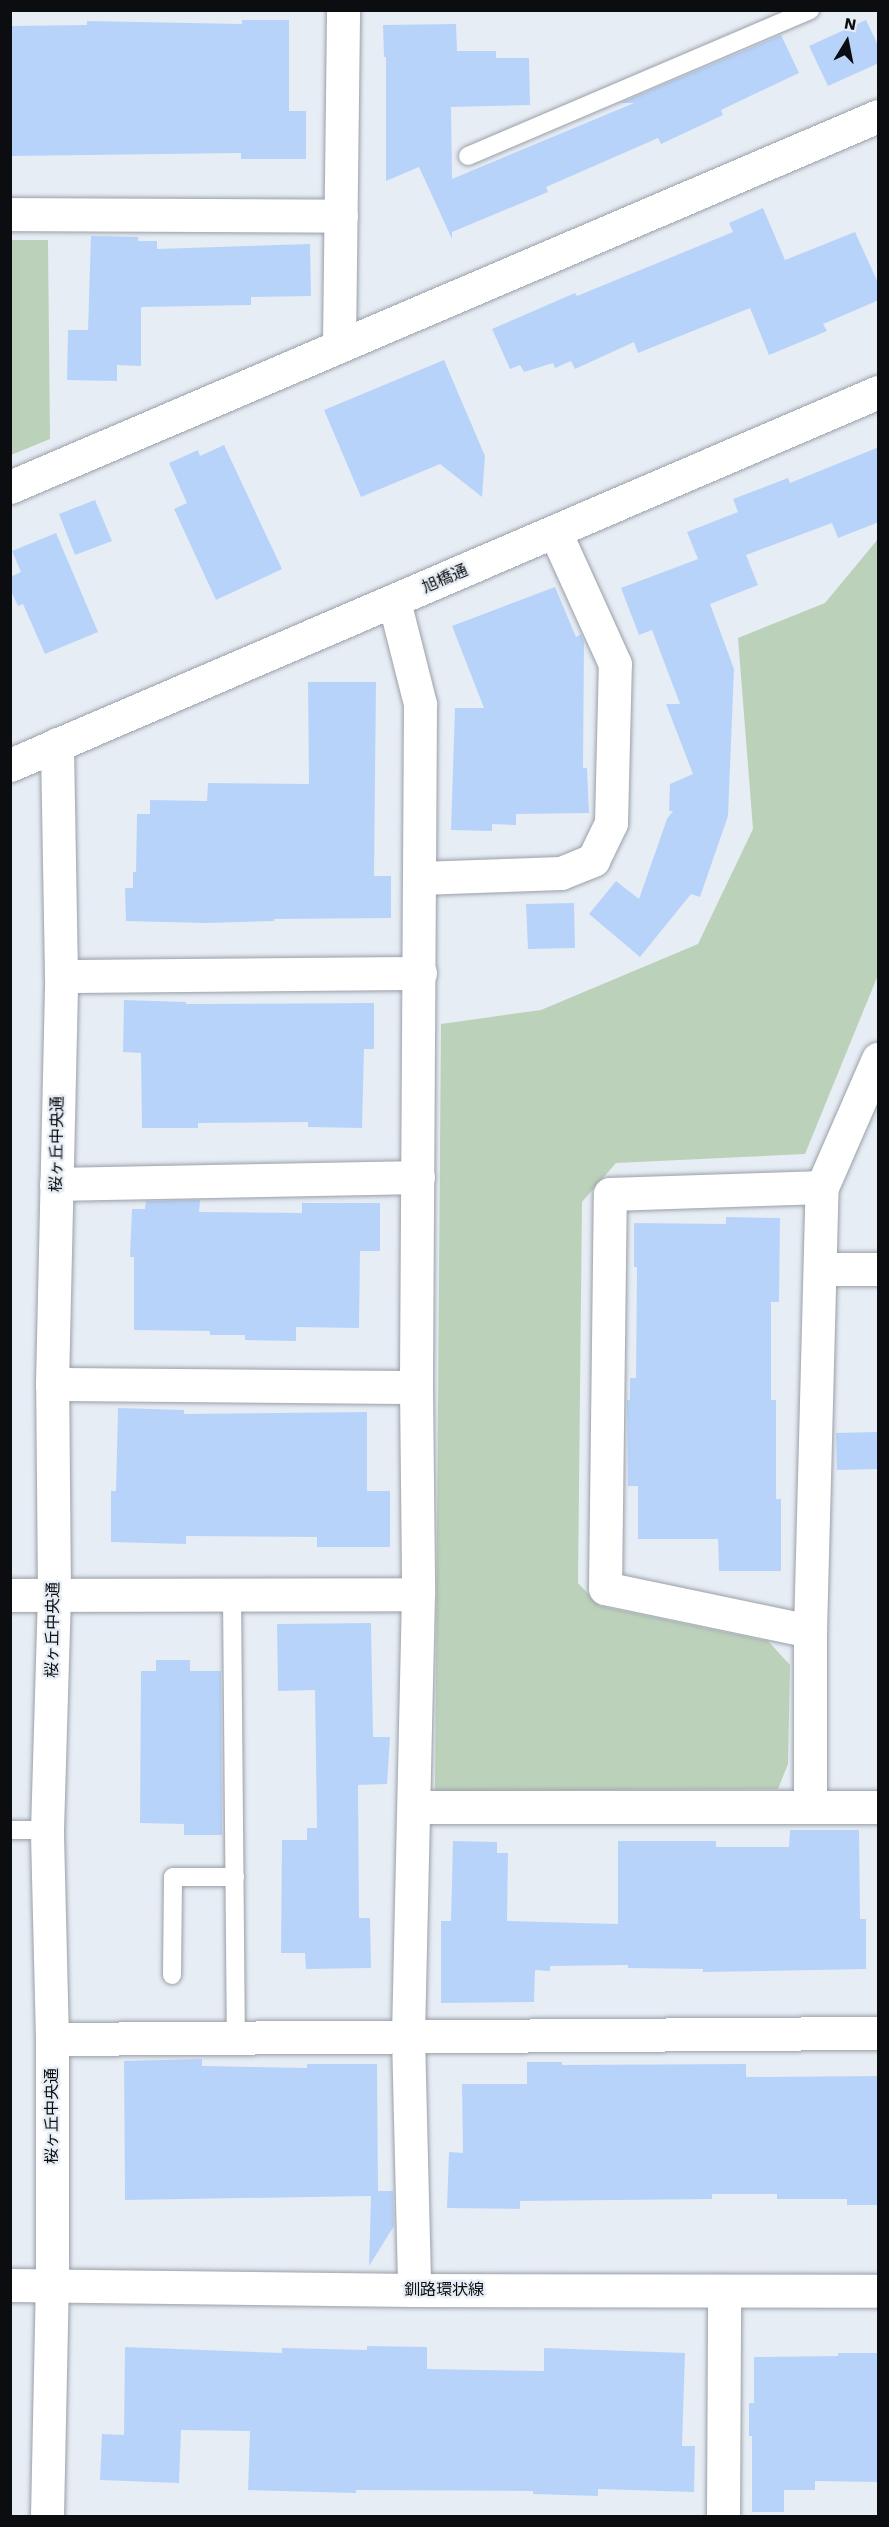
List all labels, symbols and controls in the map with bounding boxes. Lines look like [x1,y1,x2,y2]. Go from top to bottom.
north arrow [817,12,877,72]
text: N [843,13,858,34]
street label: 旭橋通 [419,561,471,597]
street label: 桜ヶ丘中央通 [47,1096,67,1192]
street label: 桜ヶ丘中央通 [43,1582,63,1678]
street label: 桜ヶ丘中央通 [42,2068,62,2164]
street label: 釧路環状線 [404,2280,484,2300]

